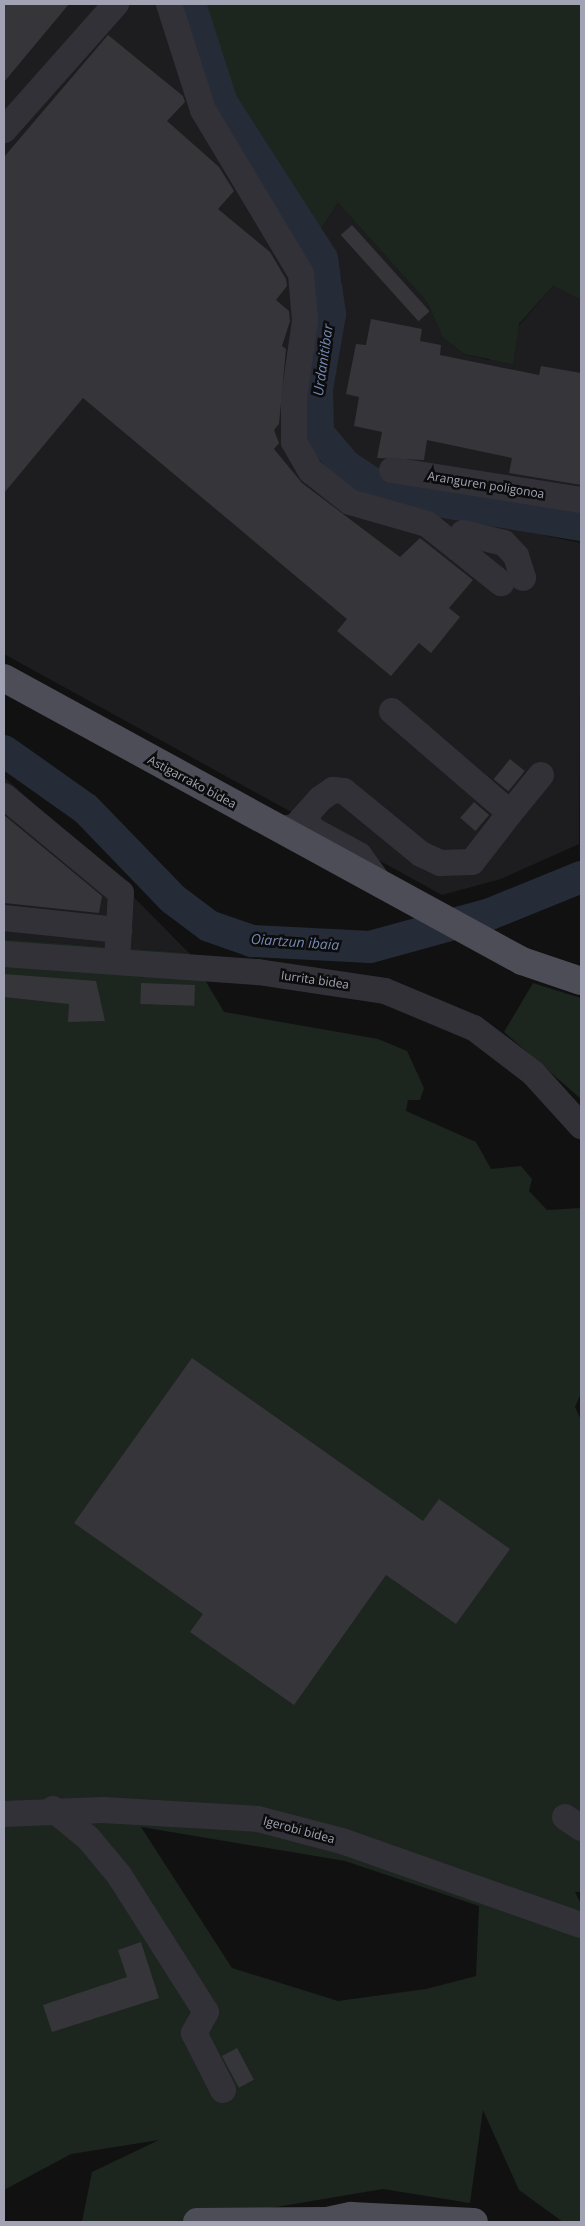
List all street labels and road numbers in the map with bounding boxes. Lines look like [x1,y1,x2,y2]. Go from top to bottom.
street label: Aranguren poligonoa [427,469,545,501]
street label: Astigarrako bidea [145,753,239,811]
street label: Iurrita bidea [280,968,350,992]
street label: Igerobi bidea [262,1814,336,1846]

